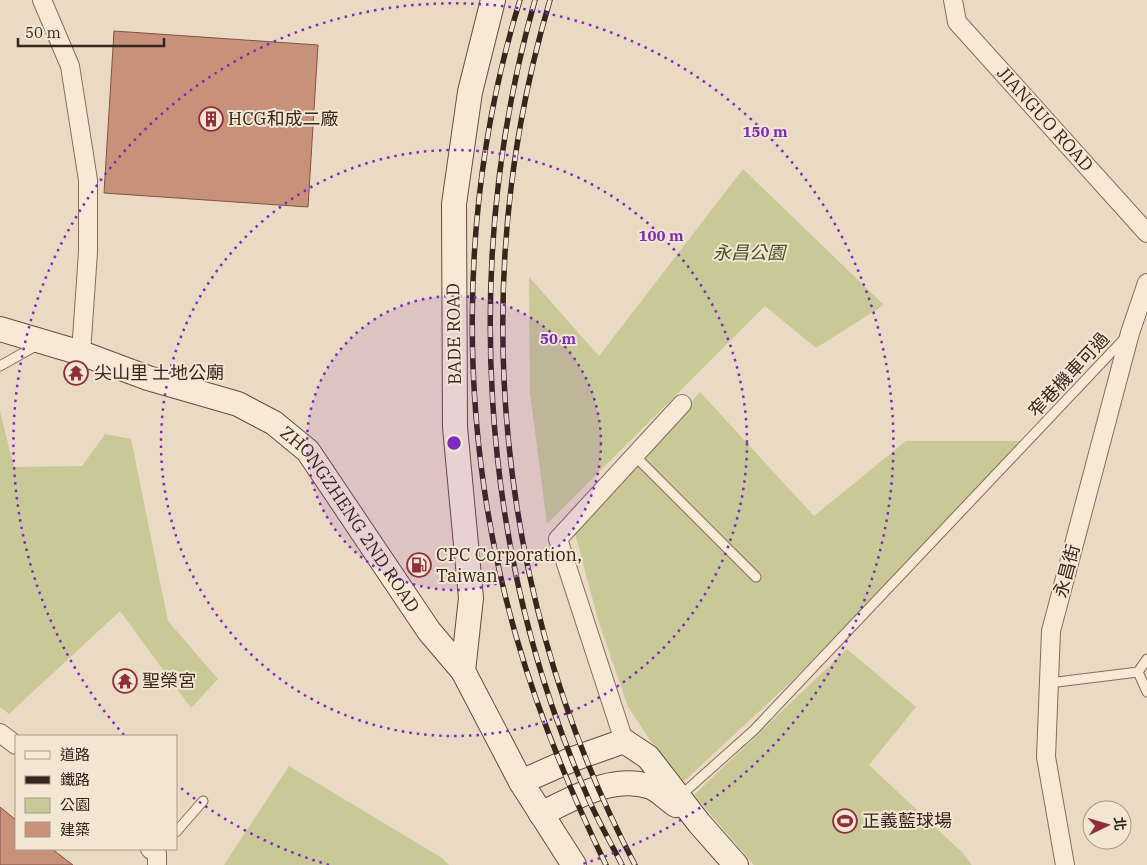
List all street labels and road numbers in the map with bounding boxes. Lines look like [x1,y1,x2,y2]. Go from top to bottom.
street label: JIANGUO ROAD [992,61,1099,176]
street label: BADE ROAD [441,283,466,385]
street label: 窄巷機車可過 [1023,327,1114,422]
street label: ZHONGZHENG 2ND ROAD [276,421,425,617]
street label: 永昌街 [1048,542,1085,600]

